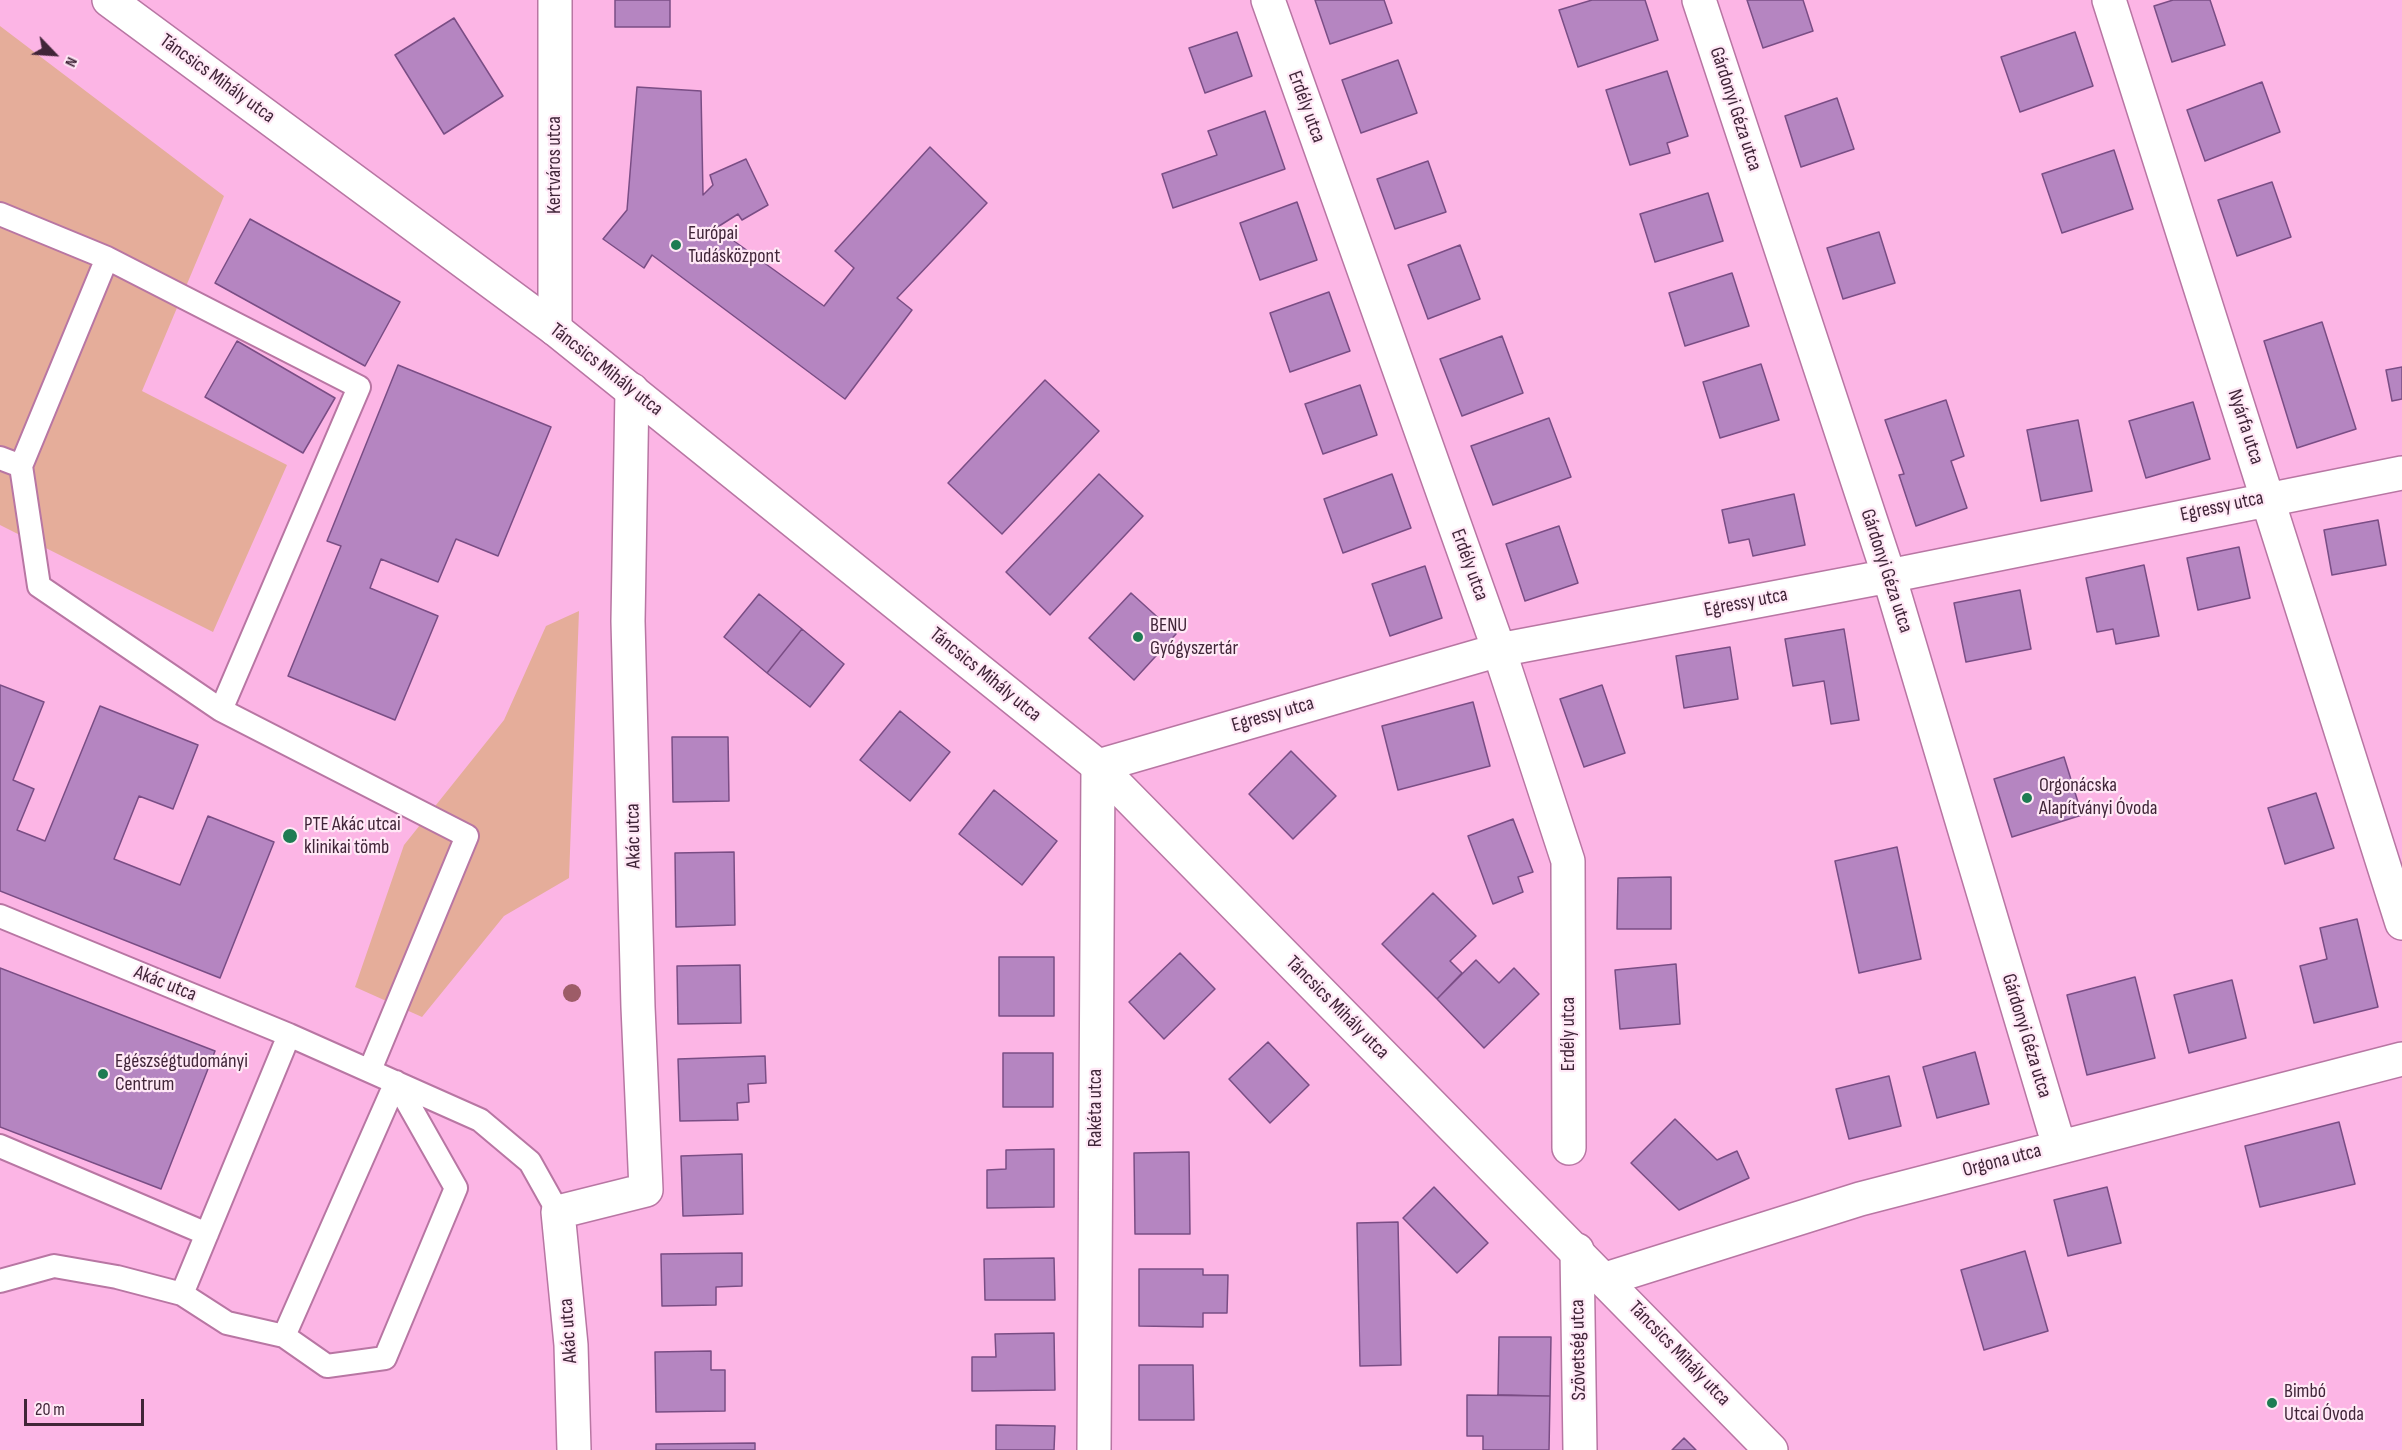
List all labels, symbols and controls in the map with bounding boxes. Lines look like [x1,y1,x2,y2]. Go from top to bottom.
north arrow [24,24,84,84]
street label: Táncsics Mihály utca [155,29,279,129]
street label: Gárdonyi Géza utca [1704,44,1766,174]
text: N [60,54,81,70]
street label: Erdély utca [1282,68,1330,146]
street label: Kertváros utca [543,116,567,214]
place label: Európai Tudásközpont [688,222,780,269]
marker: Európai Tudásközpont [669,238,683,252]
street label: Táncsics Mihály utca [545,319,667,421]
street label: Nyárfa utca [2222,386,2268,468]
street label: Egressy utca [2178,486,2266,528]
street label: Gárdonyi Géza utca [1855,506,1917,636]
street label: Erdély utca [1445,526,1493,604]
street label: Egressy utca [1702,583,1790,623]
place label: BENU Gyógyszertár [1150,614,1238,661]
street label: Táncsics Mihály utca [924,623,1046,727]
marker: BENU Gyógyszertár [1131,630,1145,644]
street label: Egressy utca [1229,692,1317,738]
place label: Orgonácska Alapítványi Óvoda [2039,774,2157,821]
marker: Orgonácska Alapítványi Óvoda [2020,791,2034,805]
street label: Akác utca [621,803,647,869]
place label: PTE Akác utcai klinikai tömb [304,813,401,860]
marker: PTE Akác utcai klinikai tömb [281,827,299,845]
street label: Táncsics Mihály utca [1280,951,1394,1065]
street label: Akác utca [130,961,200,1007]
street label: Gárdonyi Géza utca [1996,971,2056,1101]
street label: Erdély utca [1557,997,1581,1071]
place label: Egészségtudományi Centrum [115,1050,248,1097]
marker: Egészségtudományi Centrum [96,1067,110,1081]
street label: Rakéta utca [1084,1069,1108,1147]
street label: Orgona utca [1960,1139,2044,1183]
street label: Táncsics Mihály utca [1623,1297,1735,1411]
street label: Akác utca [555,1298,583,1364]
street label: Szövetség utca [1566,1299,1592,1401]
place label: Bimbó Utcai Óvoda [2284,1380,2364,1427]
scale bar [27,1387,147,1425]
marker: Bimbó Utcai Óvoda [2265,1396,2279,1410]
text: 20 m [35,1399,65,1420]

